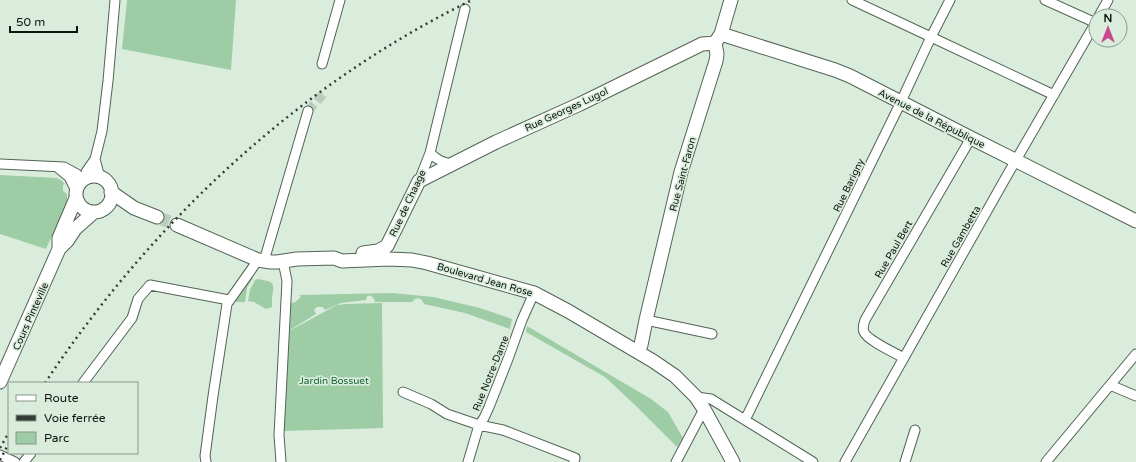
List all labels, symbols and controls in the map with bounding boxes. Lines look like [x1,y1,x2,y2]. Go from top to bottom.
scale bar [10,8,77,34]
north arrow [1088,8,1128,48]
text: N [1104,12,1112,25]
text: 50 m [16,15,45,29]
street label: Rue Georges Lugol [523,85,610,134]
street label: Avenue de la République [876,87,987,151]
street label: Rue Saint-Faron [667,136,699,213]
street label: Rue Barigny [831,156,867,214]
street label: Rue de Chaage [387,168,429,239]
street label: Rue Gambetta [938,204,983,269]
street label: Rue Paul Bert [872,218,915,281]
street label: Boulevard Jean Rose [436,261,534,299]
street label: Cours Pinteville [11,280,51,352]
street label: Rue Notre-Dame [470,333,512,413]
park label: Jardin Bossuet [299,375,369,387]
legend [8,382,138,454]
text: Route [44,391,79,405]
text: Voie ferrée [44,411,106,425]
text: Parc [44,431,69,445]

